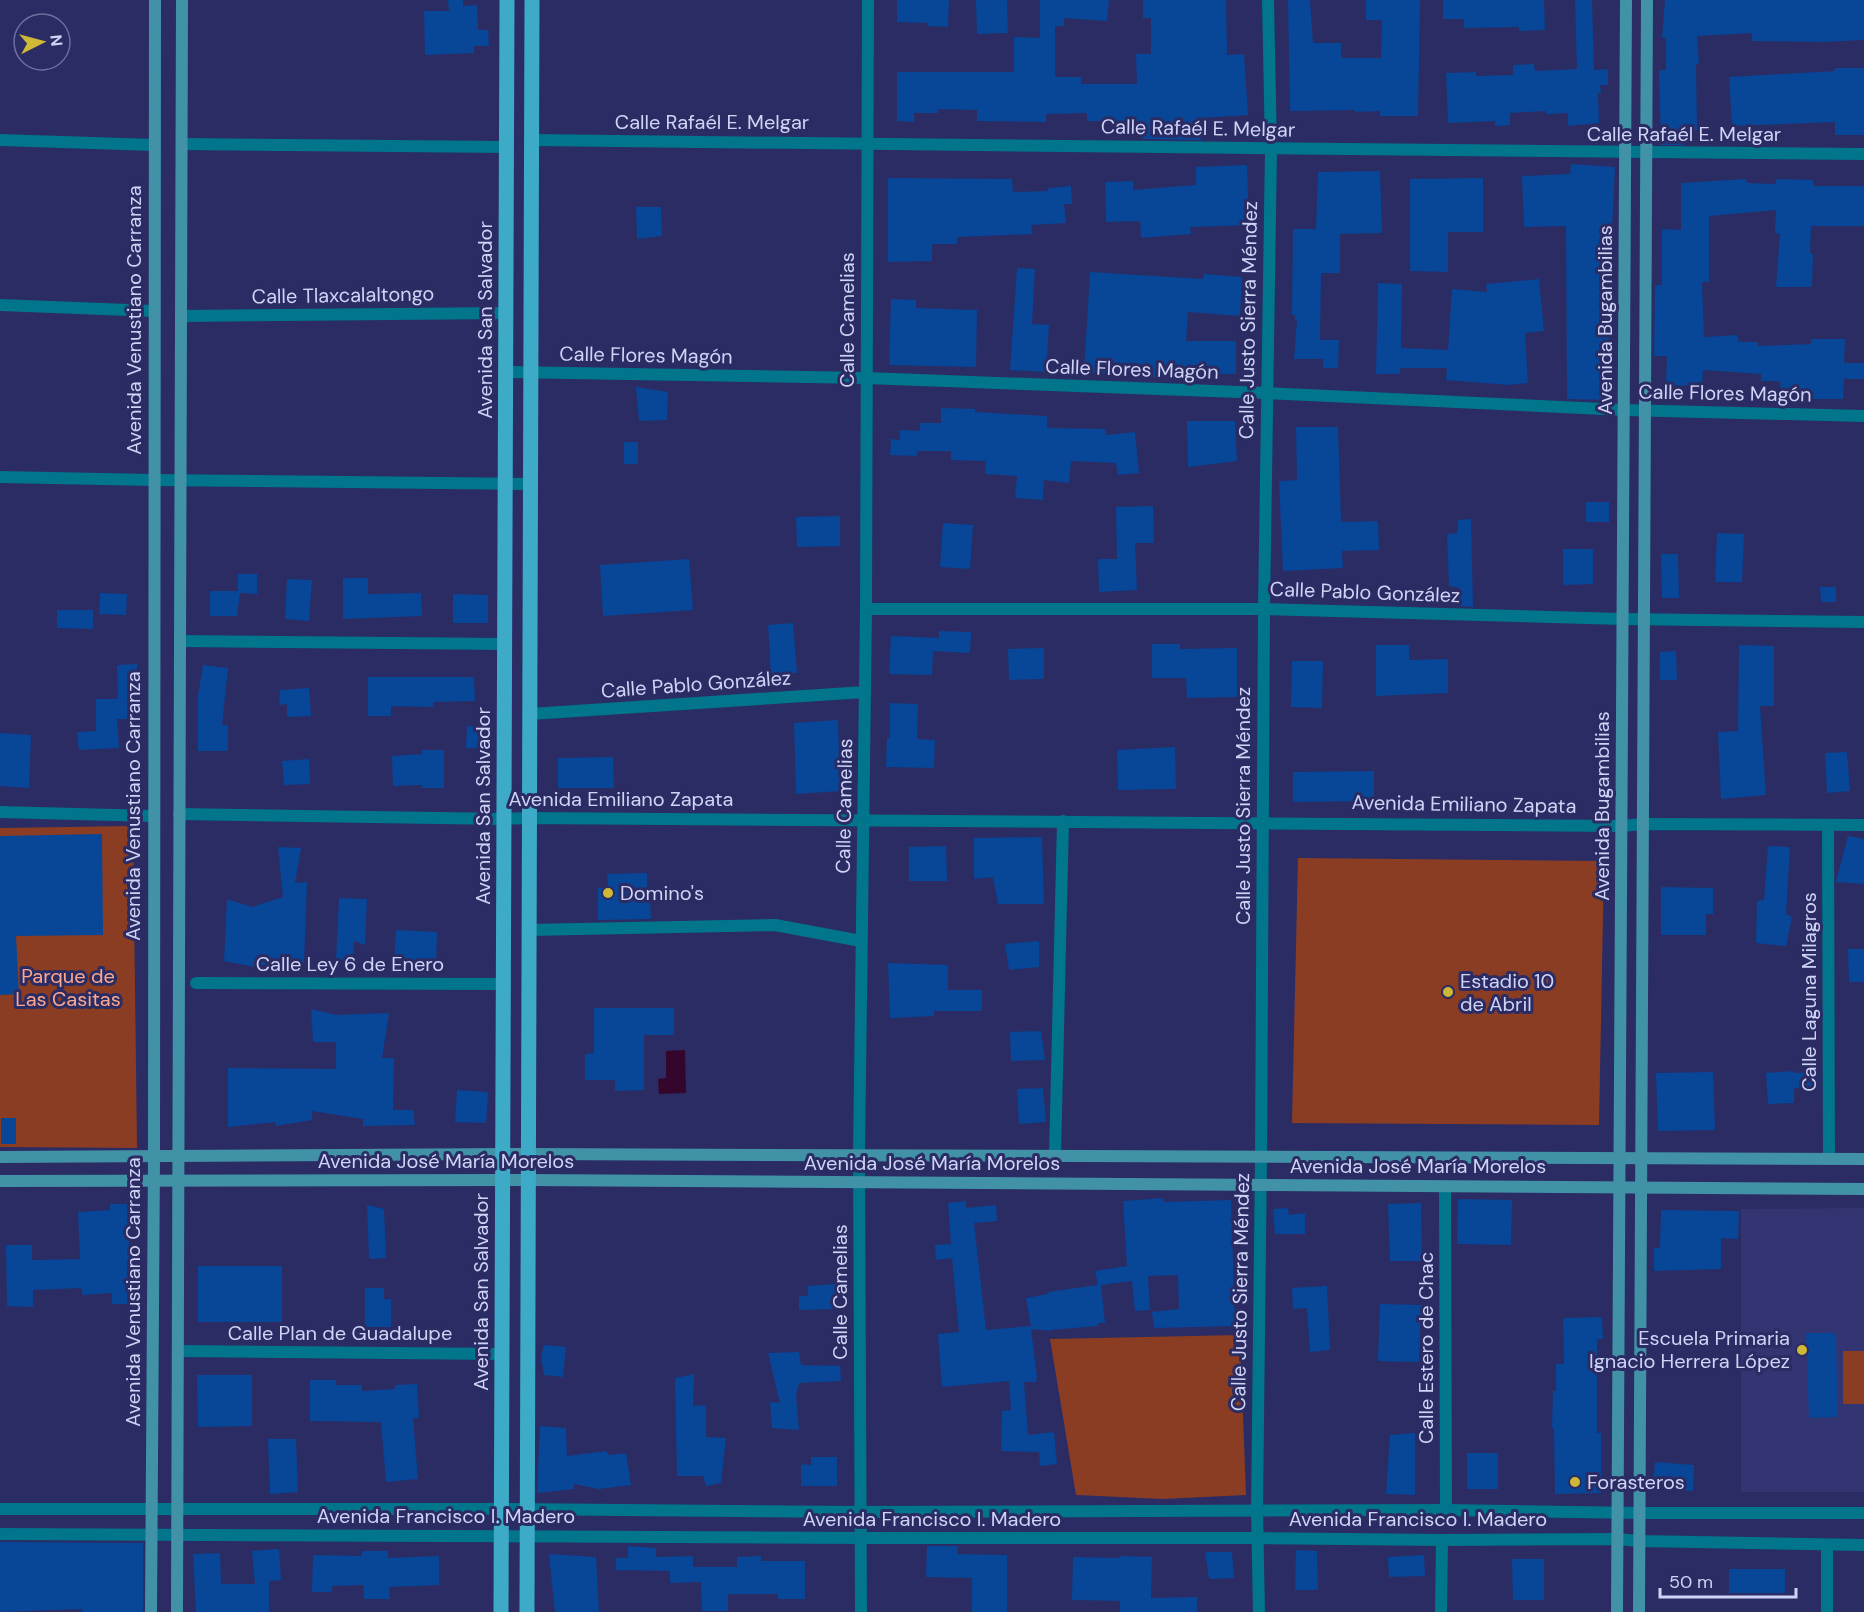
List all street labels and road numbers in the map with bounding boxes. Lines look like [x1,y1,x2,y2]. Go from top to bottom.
street label: Calle Rafaél E. Melgar [615,109,809,135]
street label: Calle Rafaél E. Melgar [1101,113,1295,143]
street label: Calle Rafaél E. Melgar [1587,121,1781,147]
street label: Avenida Venustiano Carranza [121,185,147,455]
street label: Calle Justo Sierra Méndez [1233,201,1263,439]
street label: Avenida San Salvador [472,221,498,419]
street label: Avenida Bugambilias [1592,225,1618,415]
street label: Calle Camelias [834,252,860,388]
street label: Calle Tlaxcalaltongo [252,280,434,310]
street label: Calle Flores Magón [559,340,733,370]
street label: Calle Flores Magón [1045,353,1219,385]
street label: Calle Flores Magón [1638,378,1812,408]
street label: Calle Pablo González [1269,576,1461,608]
street label: Calle Pablo González [600,664,792,704]
street label: Avenida Venustiano Carranza [120,671,146,941]
street label: Calle Justo Sierra Méndez [1230,687,1256,925]
street label: Avenida San Salvador [470,707,496,905]
street label: Avenida Bugambilias [1589,711,1615,901]
street label: Calle Camelias [830,738,858,874]
street label: Avenida Emiliano Zapata [509,786,733,812]
street label: Avenida Emiliano Zapata [1351,789,1577,819]
street label: Calle Laguna Milagros [1796,892,1822,1092]
street label: Calle Ley 6 de Enero [256,951,444,977]
street label: Avenida José María Morelos [318,1148,574,1174]
street label: Avenida José María Morelos [804,1150,1060,1176]
street label: Avenida José María Morelos [1290,1153,1546,1179]
street label: Avenida Venustiano Carranza [120,1157,146,1427]
street label: Calle Justo Sierra Méndez [1225,1173,1255,1411]
street label: Avenida San Salvador [468,1193,494,1391]
street label: Calle Camelias [827,1224,853,1360]
street label: Calle Estero de Chac [1413,1252,1439,1444]
street label: Calle Plan de Guadalupe [228,1320,452,1346]
street label: Avenida Francisco I. Madero [317,1503,575,1529]
street label: Avenida Francisco I. Madero [803,1506,1061,1532]
street label: Avenida Francisco I. Madero [1289,1506,1547,1532]

